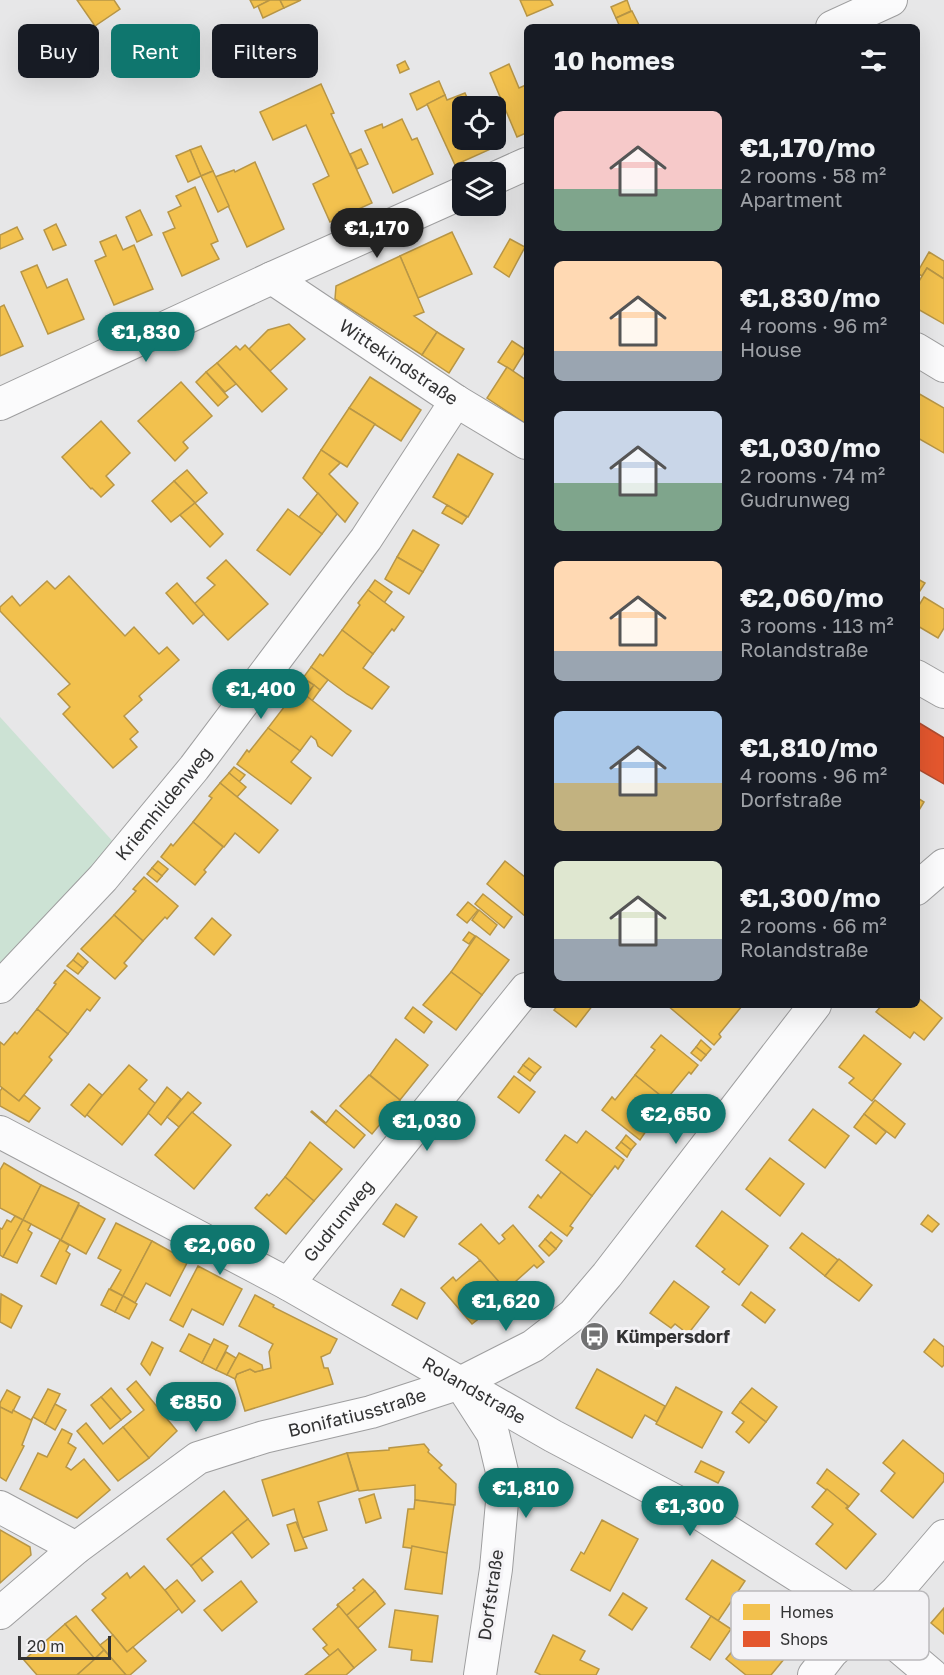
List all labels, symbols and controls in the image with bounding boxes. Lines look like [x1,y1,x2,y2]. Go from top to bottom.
chip: Buy [18,24,99,78]
chip: Rent [111,24,200,78]
chip: Filters [212,24,318,78]
icon: filters [857,44,890,77]
text: 10 homes [554,45,675,76]
map controls [452,96,506,216]
button: locate [452,96,506,150]
text: €1,170/mo [740,132,875,163]
icon: home [602,135,674,207]
button: layers [452,162,506,216]
text: 2 rooms · 58 m² [740,163,886,187]
text: Apartment [740,187,843,211]
pin: €1,170 [328,208,426,259]
text: €1,170 [345,215,410,239]
text: €1,830/mo [740,282,880,313]
icon: home [602,285,674,357]
pin: €1,830 [97,312,195,363]
text: 4 rooms · 96 m² [740,313,887,337]
street label: Wittekindstraße [335,314,463,409]
text: €1,830 [112,319,180,343]
text: House [740,337,802,361]
text: €1,030/mo [740,432,881,463]
icon: home [602,435,674,507]
text: 2 rooms · 74 m² [740,463,885,487]
text: Gudrunweg [740,487,850,511]
text: €2,060/mo [740,582,884,613]
icon: home [602,585,674,657]
text: 3 rooms · 113 m² [740,613,894,637]
text: Rolandstraße [740,637,868,661]
pin: €1,400 [212,669,310,720]
text: €1,400 [226,676,296,700]
text: €1,810/mo [740,732,878,763]
icon: home [602,735,674,807]
street label: Kriemhildenweg [110,742,216,865]
text: 4 rooms · 96 m² [740,763,887,787]
text: Dorfstraße [740,787,842,811]
text: €1,300/mo [740,882,881,913]
icon: home [602,885,674,957]
text: 2 rooms · 66 m² [740,913,887,937]
text: Rolandstraße [740,937,868,961]
pin: €2,650 [627,1094,725,1145]
pin: €1,030 [378,1101,476,1152]
text: €2,650 [641,1101,711,1125]
text: €1,030 [393,1108,462,1132]
street label: Gudrunweg [298,1175,378,1266]
pin: €2,060 [171,1225,269,1276]
text: €2,060 [184,1232,256,1256]
pin: €1,620 [457,1281,555,1332]
text: €1,620 [472,1288,540,1312]
bus stop icon: Kümpersdorf [579,1321,611,1353]
place label: Kümpersdorf [616,1325,730,1347]
street label: Rolandstraße [419,1351,530,1428]
pin: €850 [160,1382,232,1433]
street label: Bonifatiusstraße [286,1383,429,1441]
text: €850 [170,1389,222,1413]
pin: €1,810 [477,1468,575,1519]
text: €1,810 [493,1475,559,1499]
pin: €1,300 [641,1486,739,1537]
text: €1,300 [656,1493,725,1517]
street label: Dorfstraße [473,1548,507,1642]
legend [731,1591,929,1660]
text: Homes [780,1602,834,1622]
text: Shops [780,1629,828,1649]
scale bar [18,1633,111,1660]
text: 20 m [27,1636,64,1656]

